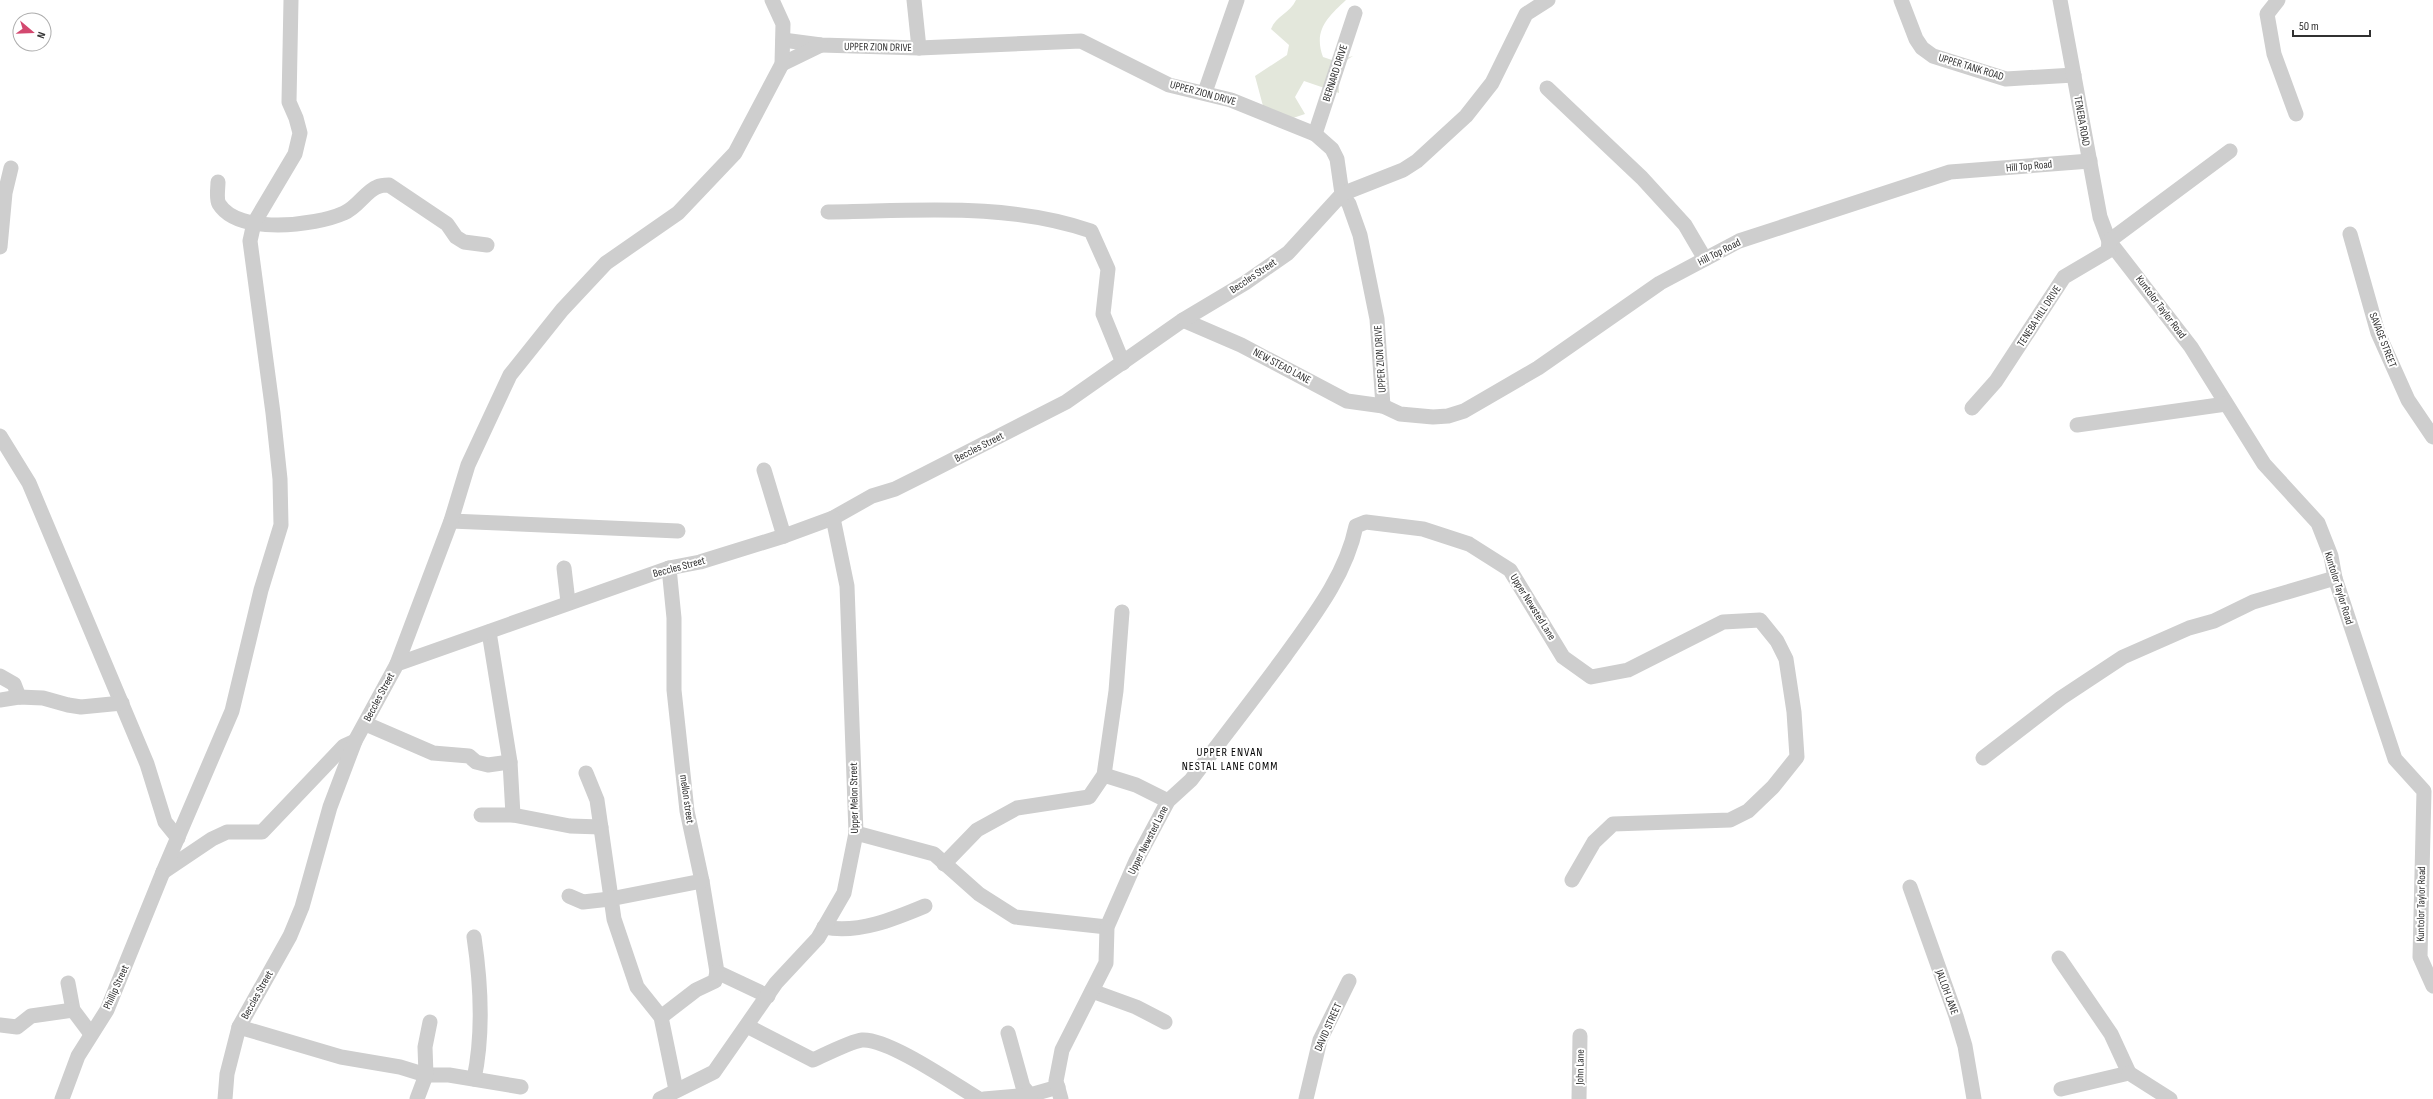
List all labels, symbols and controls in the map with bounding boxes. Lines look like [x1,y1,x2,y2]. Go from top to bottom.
north arrow [12,12,52,52]
scale bar [2293,12,2370,38]
text: 50 m [2299,19,2319,34]
text: N [34,30,48,40]
street label: UPPER ZION DRIVE [844,40,912,54]
street label: BERNARD DRIVE [1320,43,1350,103]
street label: UPPER TANK ROAD [1937,51,2005,83]
street label: UPPER ZION DRIVE [1169,78,1237,108]
street label: TENEBA ROAD [2071,95,2093,147]
street label: Hill Top Road [2005,157,2053,174]
street label: Hill Top Road [1695,235,1743,268]
street label: Beccles Street [1227,255,1279,296]
street label: Kuntolor Taylor Road [2133,273,2189,341]
street label: TENEBA HILL DRIVE [2014,283,2064,349]
street label: SAVAGE STREET [2367,311,2400,370]
street label: UPPER ZION DRIVE [1371,325,1389,393]
street label: NEW STEAD LANE [1251,345,1313,387]
street label: Beccles Street [952,429,1006,465]
street label: Kuntolor Taylor Road [2322,550,2356,626]
street label: Beccles Street [652,554,707,580]
street label: Upper Newsted Lane [1507,572,1559,642]
street label: Beccles Street [361,670,398,724]
district label: UPPER ENVAN NESTAL LANE COMM [1182,745,1278,774]
street label: Upper Melon Street [847,762,861,834]
street label: mellon street [677,774,697,825]
street label: Upper Newsted Lane [1125,803,1171,877]
street label: Kuntolor Taylor Road [2414,866,2428,942]
street label: Phillip Street [100,962,132,1011]
street label: JALLOH LANE [1933,967,1961,1016]
street label: Beccles Street [238,968,276,1022]
street label: DAVID STREET [1312,1000,1345,1053]
street label: John Lane [1573,1049,1587,1086]

